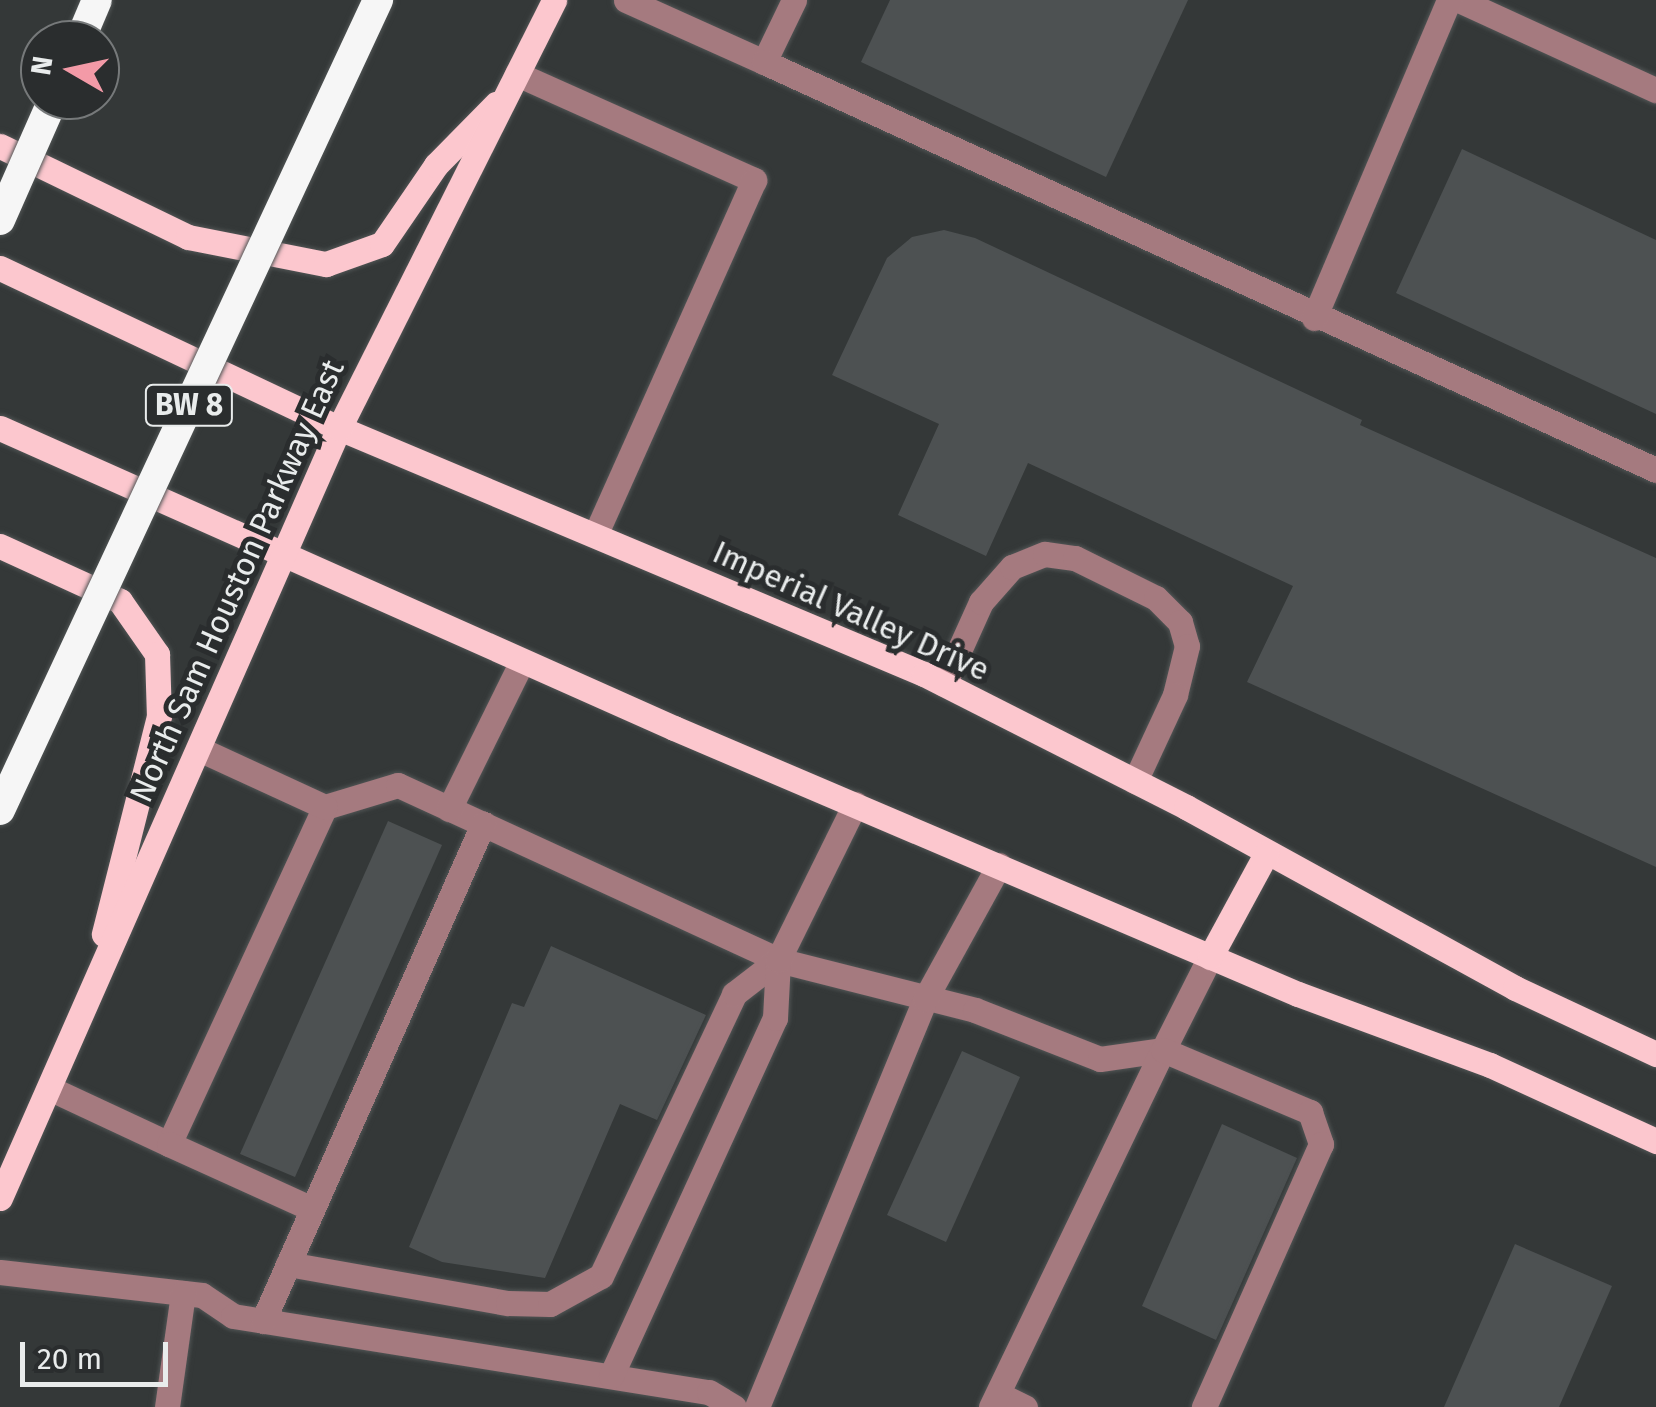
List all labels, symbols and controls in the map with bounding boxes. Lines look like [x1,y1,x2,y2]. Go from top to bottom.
north arrow [20,20,120,120]
text: N [24,54,60,77]
street label: North Sam Houston Parkway East [122,354,352,808]
road number: BW 8 [144,380,234,430]
street label: Imperial Valley Drive [707,533,995,689]
scale bar [25,1322,172,1384]
text: 20 m [37,1341,102,1377]

